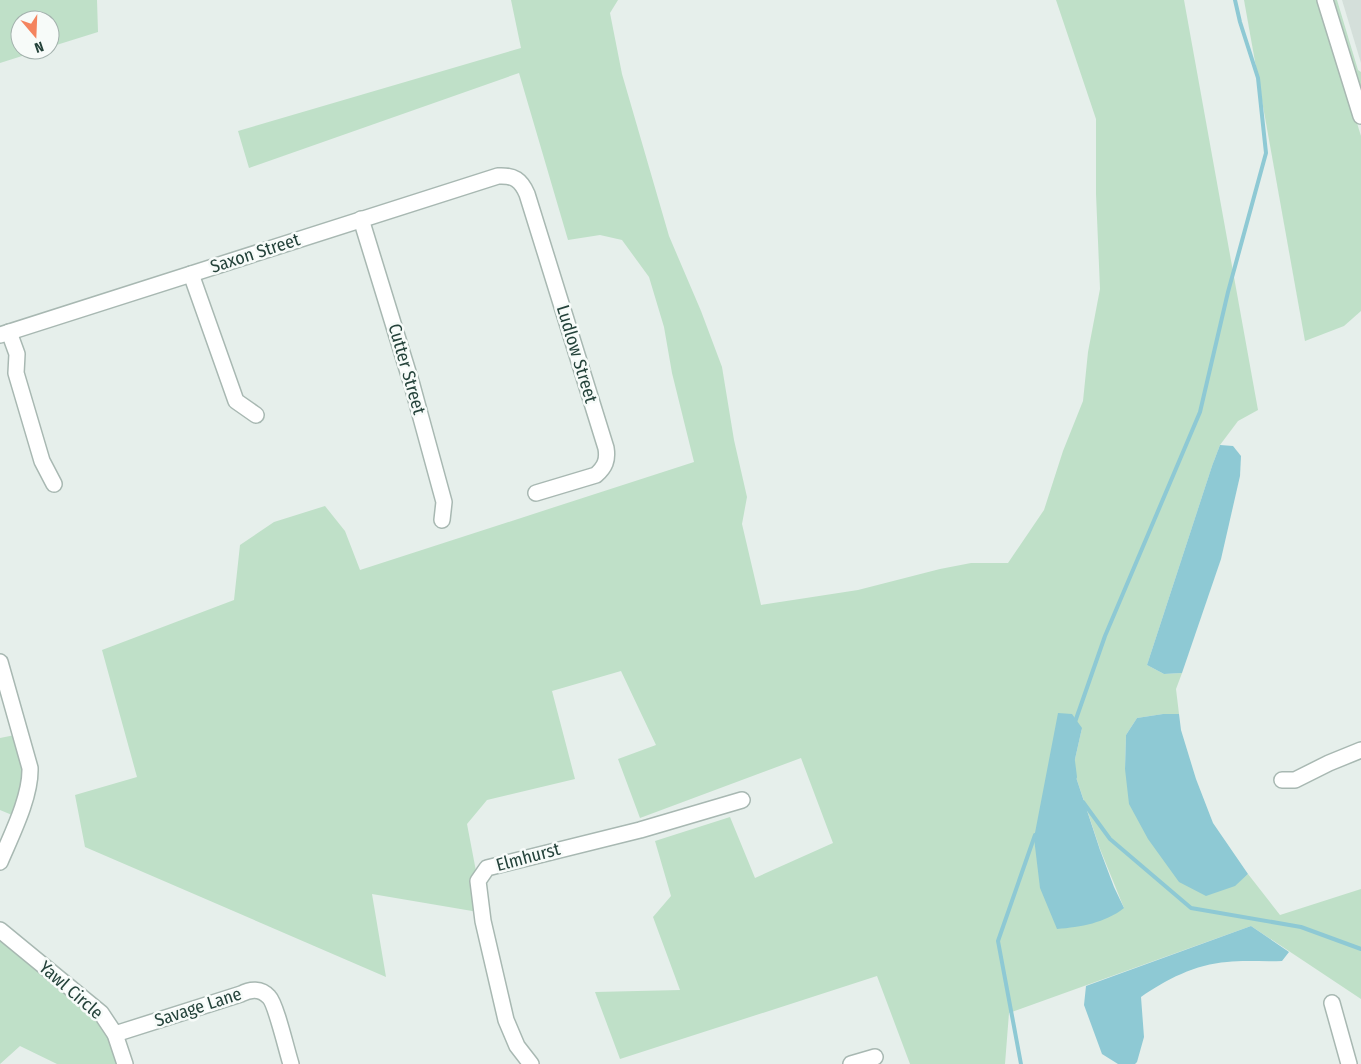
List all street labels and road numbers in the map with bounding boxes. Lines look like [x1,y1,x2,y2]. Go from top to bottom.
street label: Saxon Street [207,228,303,278]
street label: Ludlow Street [552,302,602,406]
street label: Cutter Street [384,321,430,417]
street label: Elmhurst [494,838,563,876]
street label: Yawl Circle [34,956,108,1024]
street label: Savage Lane [152,983,244,1031]

